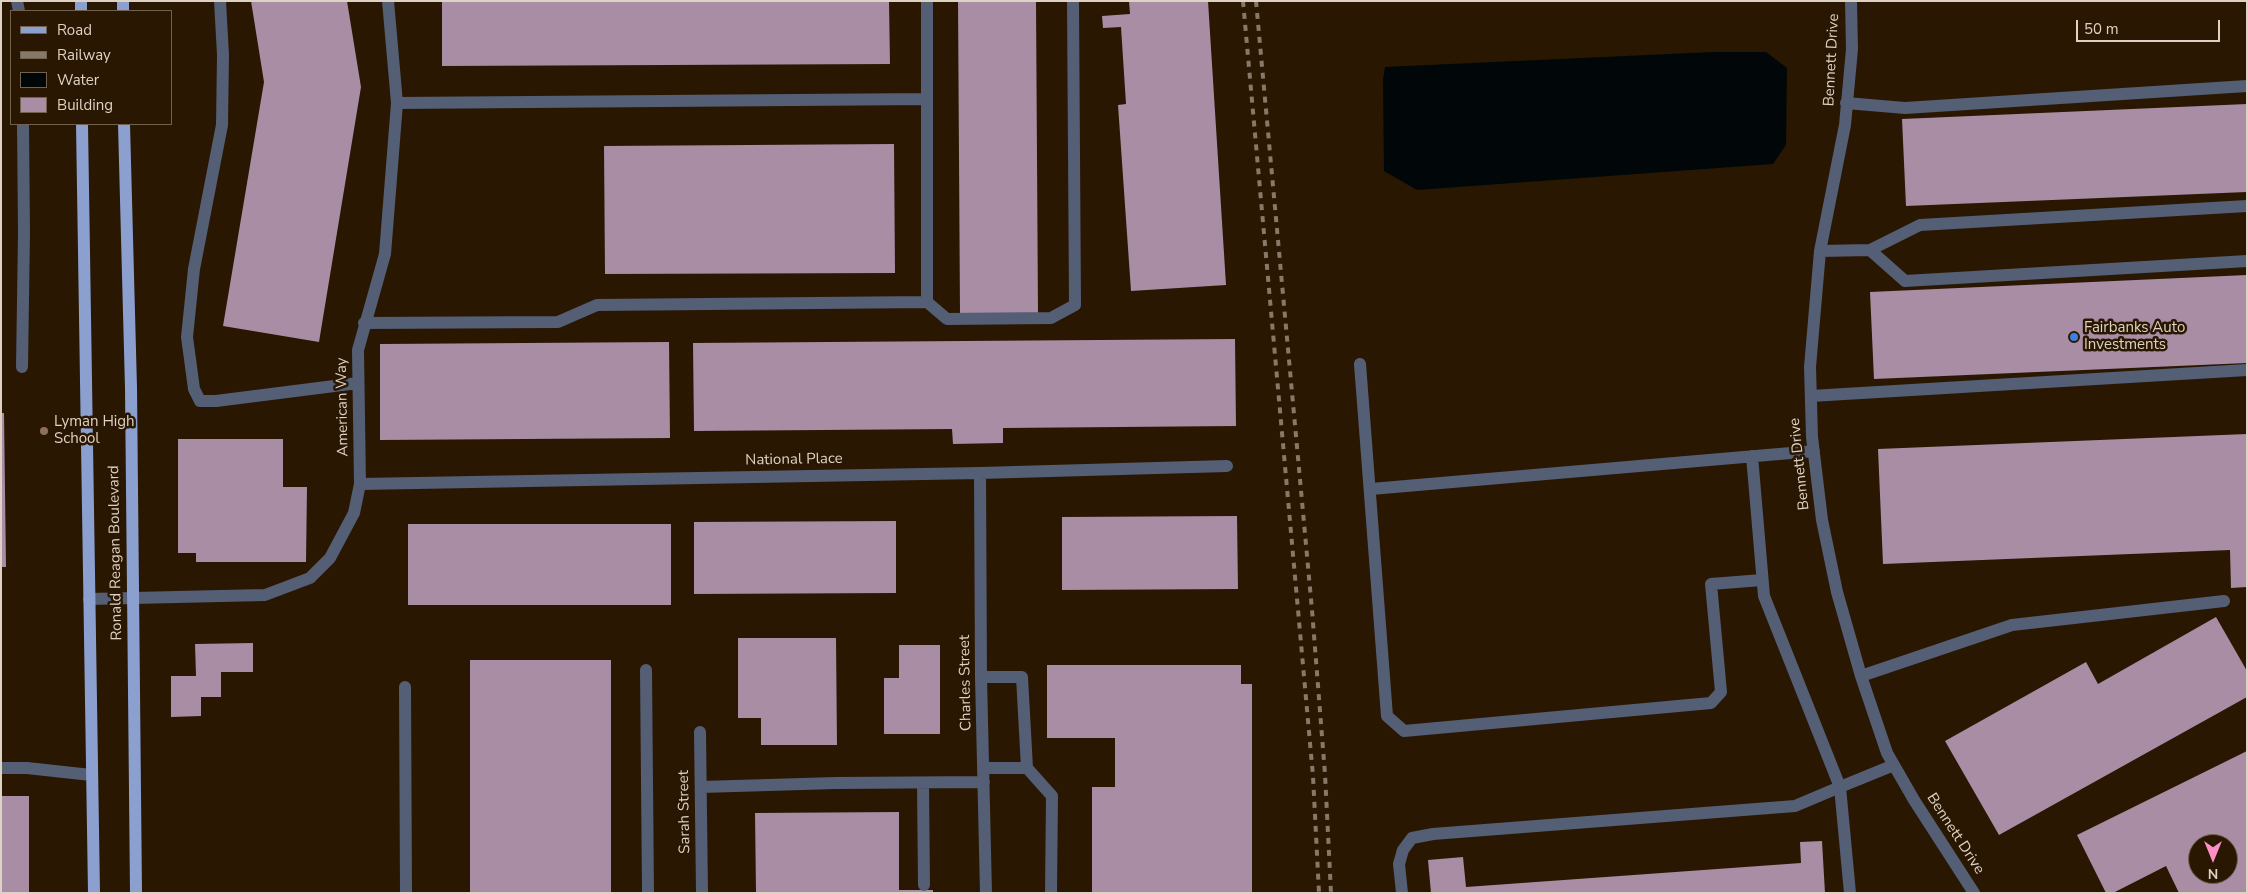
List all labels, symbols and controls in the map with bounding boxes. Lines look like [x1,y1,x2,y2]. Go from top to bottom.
legend [10,10,172,125]
scale bar [2078,10,2222,42]
street label: Bennett Drive [1821,13,1843,107]
text: 50 m [2084,19,2119,39]
text: Road [57,20,92,40]
text: Railway [57,45,111,65]
text: Water [57,70,99,90]
text: Building [57,95,113,115]
place label: Fairbanks Auto Investments [2084,319,2185,354]
marker: Fairbanks Auto Investments [2068,331,2080,343]
street label: American Way [333,357,353,457]
place label: Lyman High School [54,413,135,448]
street label: Bennett Drive [1786,417,1814,511]
marker: Lyman High School [38,425,50,437]
street label: National Place [745,450,843,470]
street label: Ronald Reagan Boulevard [105,465,127,641]
street label: Charles Street [956,635,976,731]
street label: Sarah Street [675,770,695,854]
street label: Bennett Drive [1922,790,1988,878]
north arrow [2188,834,2238,884]
text: N [2208,864,2218,883]

